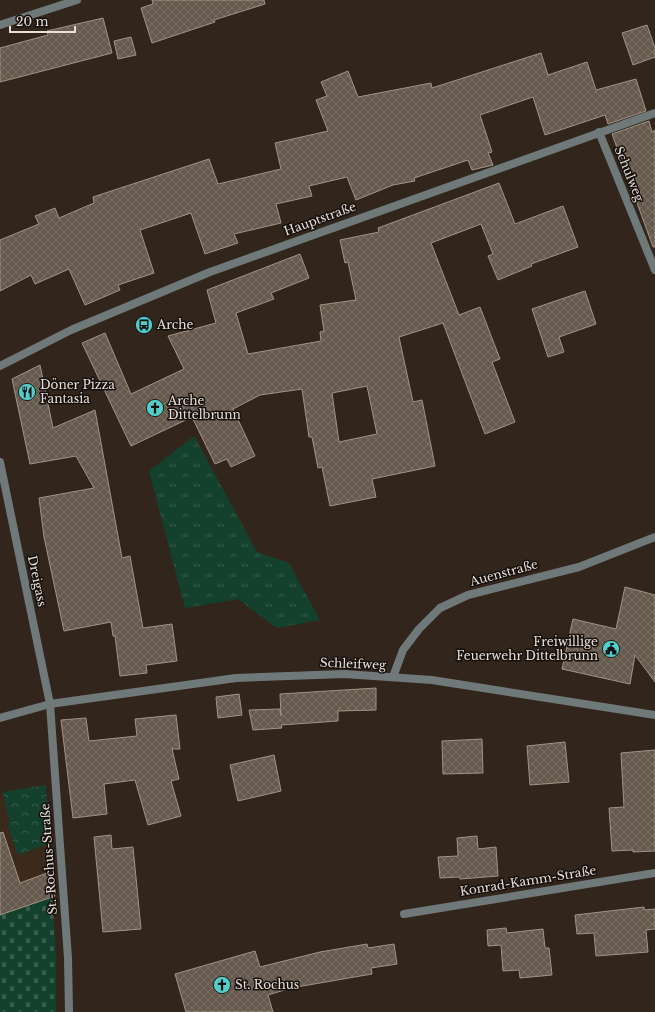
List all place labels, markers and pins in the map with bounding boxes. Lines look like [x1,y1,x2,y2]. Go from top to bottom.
bus stop icon: Arche [134,315,154,335]
place label: Arche [156,317,194,332]
place label: Döner Pizza Fantasia [40,377,115,406]
restaurant icon: Döner Pizza Fantasia [17,382,37,402]
place label: Arche Dittelbrunn [167,393,241,422]
church icon: Arche Dittelbrunn [145,398,165,418]
place label: Freiwillige Feuerwehr Dittelbrunn [456,634,598,663]
public building icon: Freiwillige Feuerwehr Dittelbrunn [601,639,621,659]
church icon: St. Rochus [212,975,232,995]
place label: St. Rochus [235,977,299,992]

